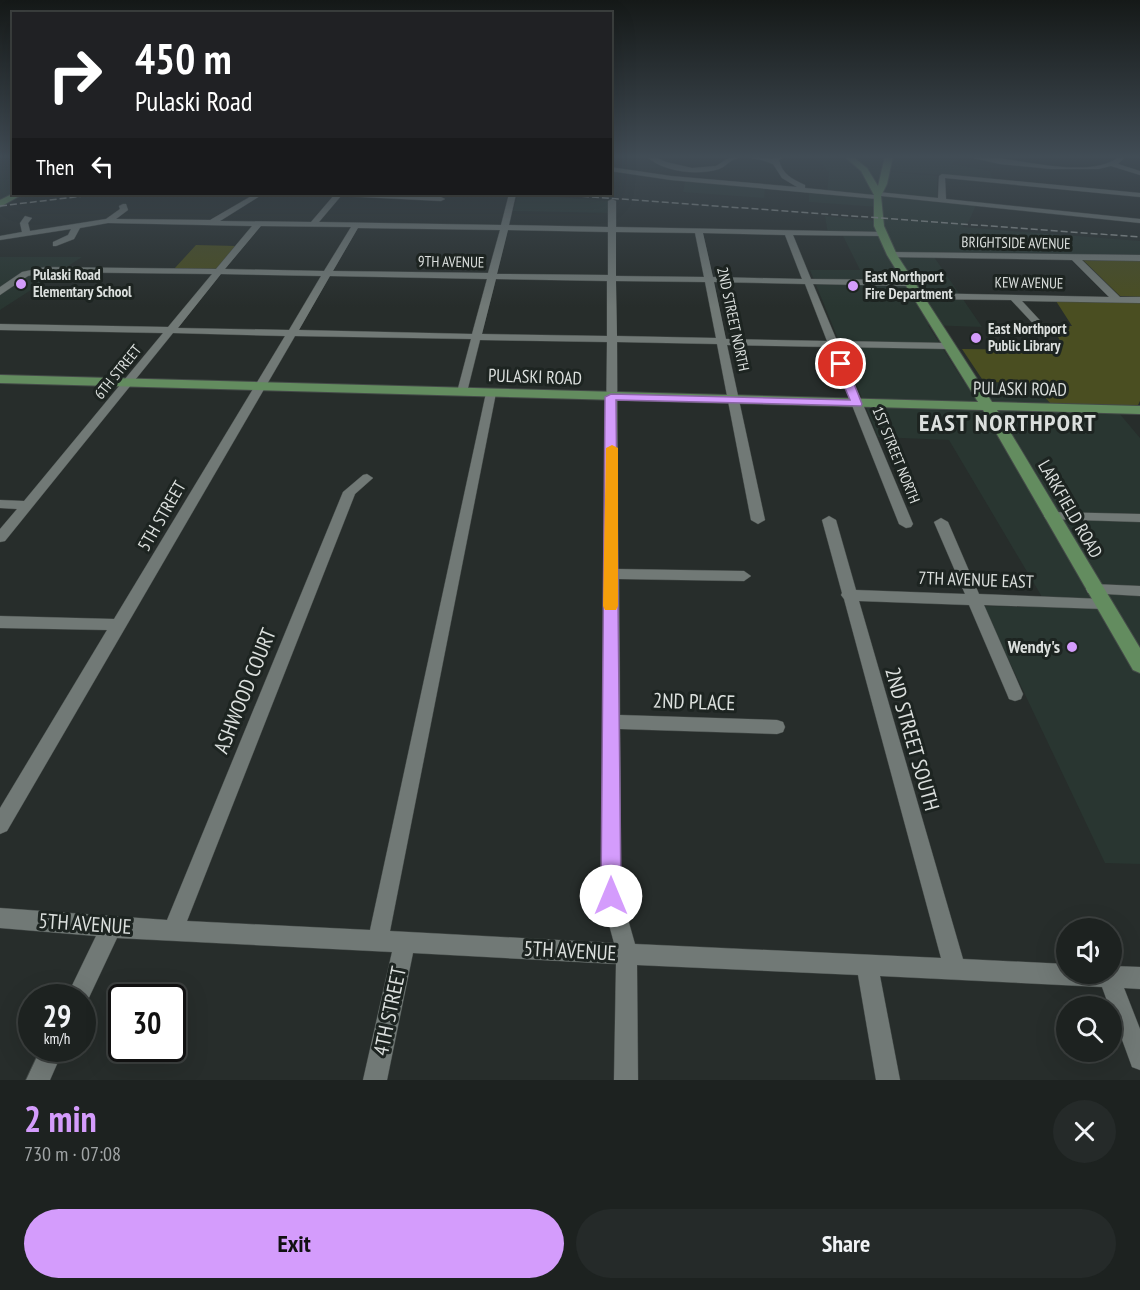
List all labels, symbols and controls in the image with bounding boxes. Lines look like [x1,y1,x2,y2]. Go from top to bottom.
text: 450 m [135,31,232,86]
icon: right [36,36,114,114]
text: Pulaski Road [135,84,253,118]
icon: left [86,150,119,183]
text: Then [36,153,74,181]
street label: BRIGHTSIDE AVENUE [961,232,1071,253]
street label: 9TH AVENUE [418,251,484,272]
place label: Pulaski Road Elementary School [33,265,132,301]
street label: 2ND STREET NORTH [713,265,754,373]
place label: East Northport Fire Department [865,267,953,303]
street label: KEW AVENUE [995,272,1063,293]
marker: Pulaski Road Elementary School [14,277,28,291]
marker: East Northport Fire Department [846,279,860,293]
place label: East Northport Public Library [988,319,1067,355]
marker: East Northport Public Library [969,331,983,345]
pin [815,338,866,389]
street label: 6TH STREET [90,340,145,403]
icon: arrive [824,347,857,380]
street label: PULASKI ROAD [488,363,582,390]
street label: PULASKI ROAD [973,376,1067,401]
street label: 1ST STREET NORTH [868,404,925,506]
district label: EAST NORTHPORT [919,407,1097,438]
street label: LARKFIELD ROAD [1033,456,1108,562]
street label: 5TH STREET [132,476,191,555]
street label: 7TH AVENUE EAST [918,566,1034,593]
street label: ASHWOOD COURT [207,624,282,757]
place label: Wendy's [1007,635,1060,658]
marker: Wendy's [1065,640,1079,654]
street label: 2ND STREET SOUTH [879,664,946,814]
street label: 2ND PLACE [652,687,736,716]
position arrow [579,864,643,928]
street label: 5TH AVENUE [38,907,132,940]
map controls [1056,918,1122,1062]
button: sound [1056,918,1122,984]
street label: 5TH AVENUE [523,935,617,966]
street label: 4TH STREET [367,963,412,1058]
speed limit sign: 30 [108,984,186,1062]
text: 29 [43,996,71,1035]
button: search [1056,996,1122,1062]
text: km/h [44,1029,70,1048]
text: 2 min [24,1095,97,1142]
button: close [1053,1100,1116,1163]
text: 730 m · 07:08 [24,1141,121,1167]
button: Exit [24,1209,564,1278]
button: Share [576,1209,1116,1278]

